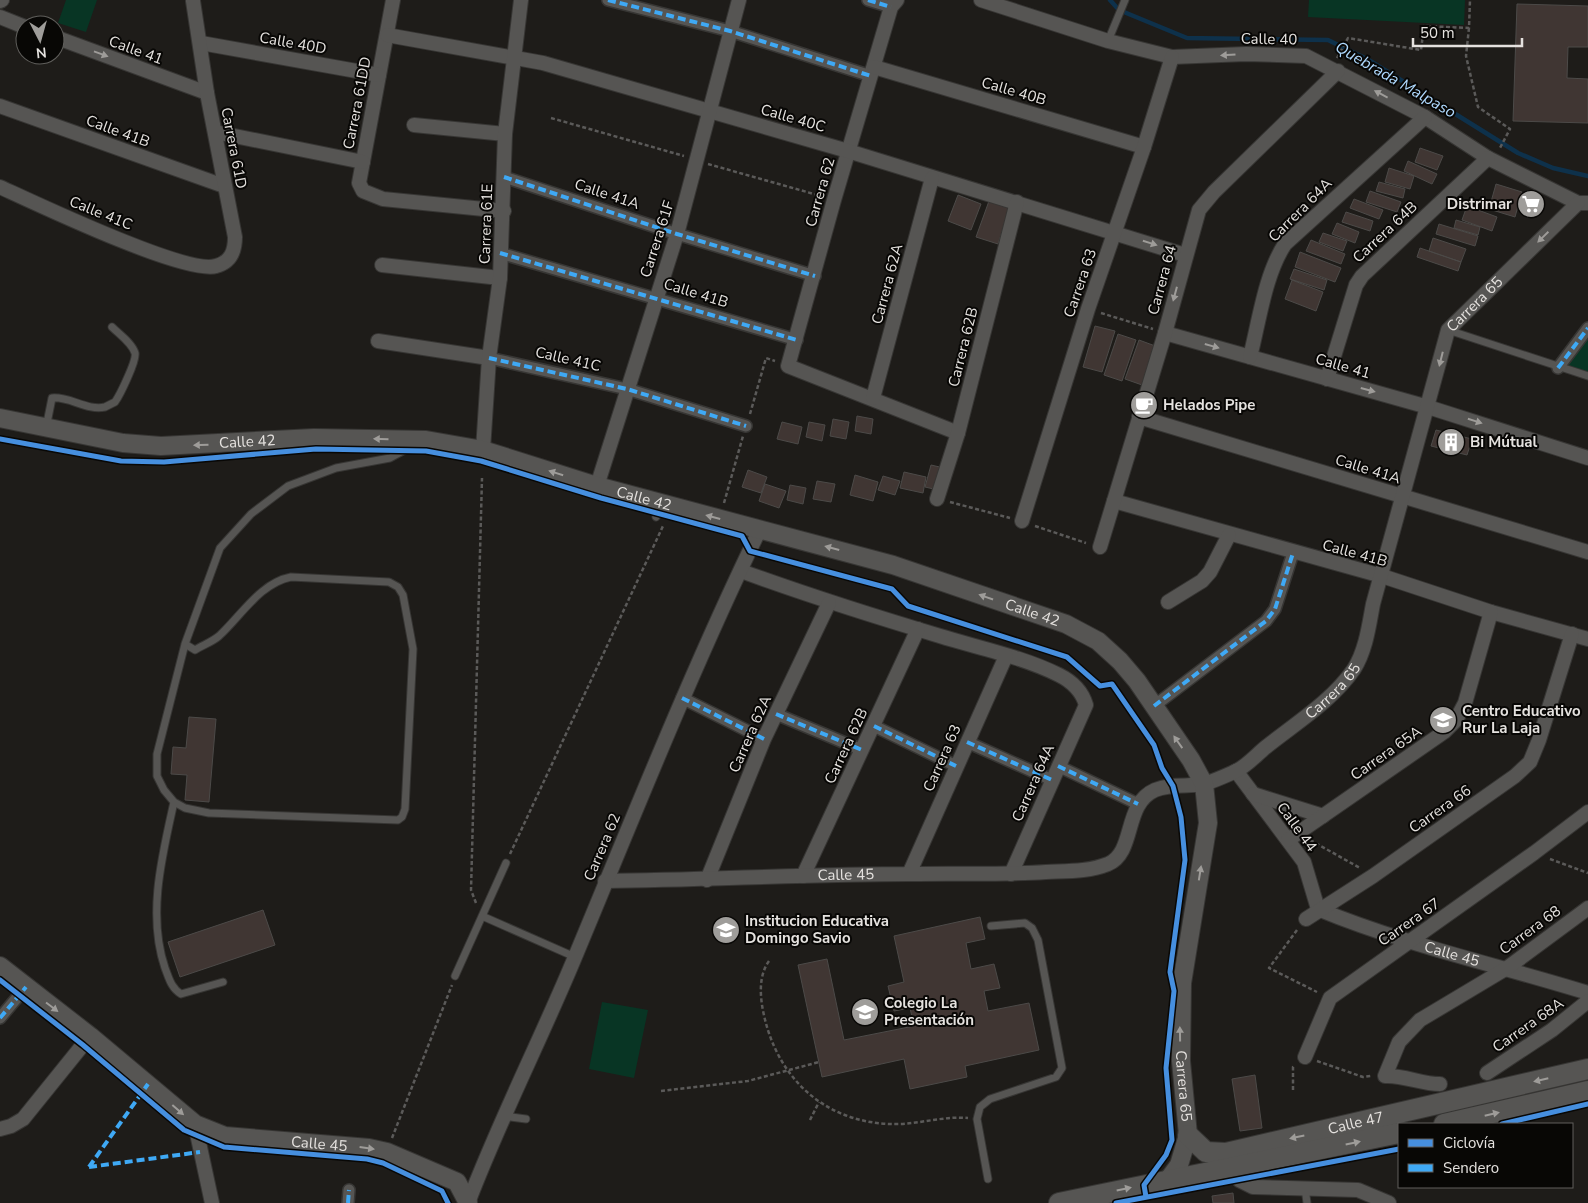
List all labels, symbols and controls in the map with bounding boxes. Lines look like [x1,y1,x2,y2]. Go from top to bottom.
north arrow [15,15,65,65]
scale bar [1413,15,1522,47]
text: 50 m [1420,23,1455,43]
street label: Calle 40D [258,27,328,59]
street label: Calle 40 [1241,29,1297,49]
street label: Calle 41 [106,31,166,69]
water label: Quebrada Malpaso [1331,36,1460,124]
text: N [35,42,48,62]
one-way arrow [94,50,109,58]
one-way arrow [1220,51,1236,59]
street label: Carrera 61DD [338,55,376,151]
street label: Calle 40B [979,72,1049,110]
one-way arrow [1374,90,1389,98]
street label: Calle 40C [758,99,828,137]
street label: Carrera 61D [216,106,252,190]
street label: Calle 41B [83,110,153,152]
street label: Carrera 62 [801,155,839,229]
street label: Calle 41A [572,174,642,214]
street label: Carrera 64A [1264,174,1336,246]
street label: Carrera 61E [475,184,497,264]
supermarket icon: Distrimar [1516,189,1546,219]
street label: Calle 41C [66,191,136,235]
place label: Distrimar [1447,194,1512,214]
street label: Carrera 64B [1348,197,1422,267]
street label: Carrera 61F [635,198,679,280]
one-way arrow [1537,231,1549,243]
one-way arrow [1143,240,1158,248]
street label: Carrera 62A [867,242,907,326]
street label: Carrera 64 [1143,243,1181,317]
street label: Carrera 63 [1059,246,1101,320]
street label: Carrera 65 [1442,272,1507,336]
street label: Calle 41B [661,274,731,312]
one-way arrow [1171,286,1179,301]
street label: Carrera 62B [943,305,983,389]
street label: Calle 41C [533,342,603,376]
one-way arrow [1204,342,1220,350]
street label: Calle 41 [1313,349,1373,383]
one-way arrow [1437,351,1445,366]
one-way arrow [1361,387,1376,395]
cafe icon: Helados Pipe [1129,390,1159,420]
place label: Helados Pipe [1163,395,1255,415]
one-way arrow [1468,417,1483,425]
building icon: Bi Mútual [1436,427,1466,457]
street label: Calle 42 [219,430,276,453]
place label: Bi Mútual [1470,432,1538,452]
one-way arrow [373,435,389,443]
one-way arrow [193,441,209,449]
street label: Calle 41A [1333,450,1403,488]
one-way arrow [549,469,564,476]
street label: Calle 42 [614,482,674,516]
one-way arrow [705,512,720,520]
street label: Calle 41B [1320,535,1390,571]
one-way arrow [824,544,839,552]
one-way arrow [979,593,994,600]
street label: Calle 42 [1002,594,1062,631]
street label: Carrera 65 [1301,659,1365,724]
street label: Carrera 62A [724,692,776,776]
place label: Centro Educativo Rur La Laja [1462,701,1581,738]
street label: Carrera 62B [820,705,872,787]
school or university icon: Centro Educativo Rur La Laja [1428,705,1458,735]
street label: Carrera 63 [918,721,966,795]
street label: Carrera 65A [1346,721,1426,785]
one-way arrow [1174,735,1183,749]
street label: Carrera 64A [1007,741,1059,825]
street label: Carrera 66 [1405,780,1475,838]
street label: Calle 44 [1272,798,1322,856]
street label: Carrera 62 [579,810,625,884]
street label: Calle 45 [817,864,874,885]
one-way arrow [1196,864,1204,880]
street label: Carrera 67 [1374,893,1444,951]
street label: Carrera 68 [1495,901,1565,959]
place label: Institucion Educativa Domingo Savio [745,911,889,948]
school or university icon: Institucion Educativa Domingo Savio [711,915,741,945]
street label: Calle 45 [1422,936,1482,971]
place label: Colegio La Presentación [884,993,974,1030]
street label: Carrera 68A [1488,993,1568,1057]
school or university icon: Colegio La Presentación [850,997,880,1027]
one-way arrow [45,1001,58,1012]
one-way arrow [1176,1026,1184,1042]
street label: Carrera 65 [1171,1050,1197,1123]
one-way arrow [1533,1076,1548,1084]
one-way arrow [171,1104,184,1115]
street label: Calle 47 [1326,1107,1386,1139]
one-way arrow [1484,1110,1499,1118]
legend [1398,1123,1573,1188]
street label: Calle 45 [290,1132,348,1156]
one-way arrow [1290,1133,1305,1141]
text: Ciclovía [1443,1133,1495,1153]
one-way arrow [1345,1139,1361,1147]
one-way arrow [360,1144,376,1152]
text: Sendero [1443,1158,1499,1178]
one-way arrow [1116,1185,1132,1193]

